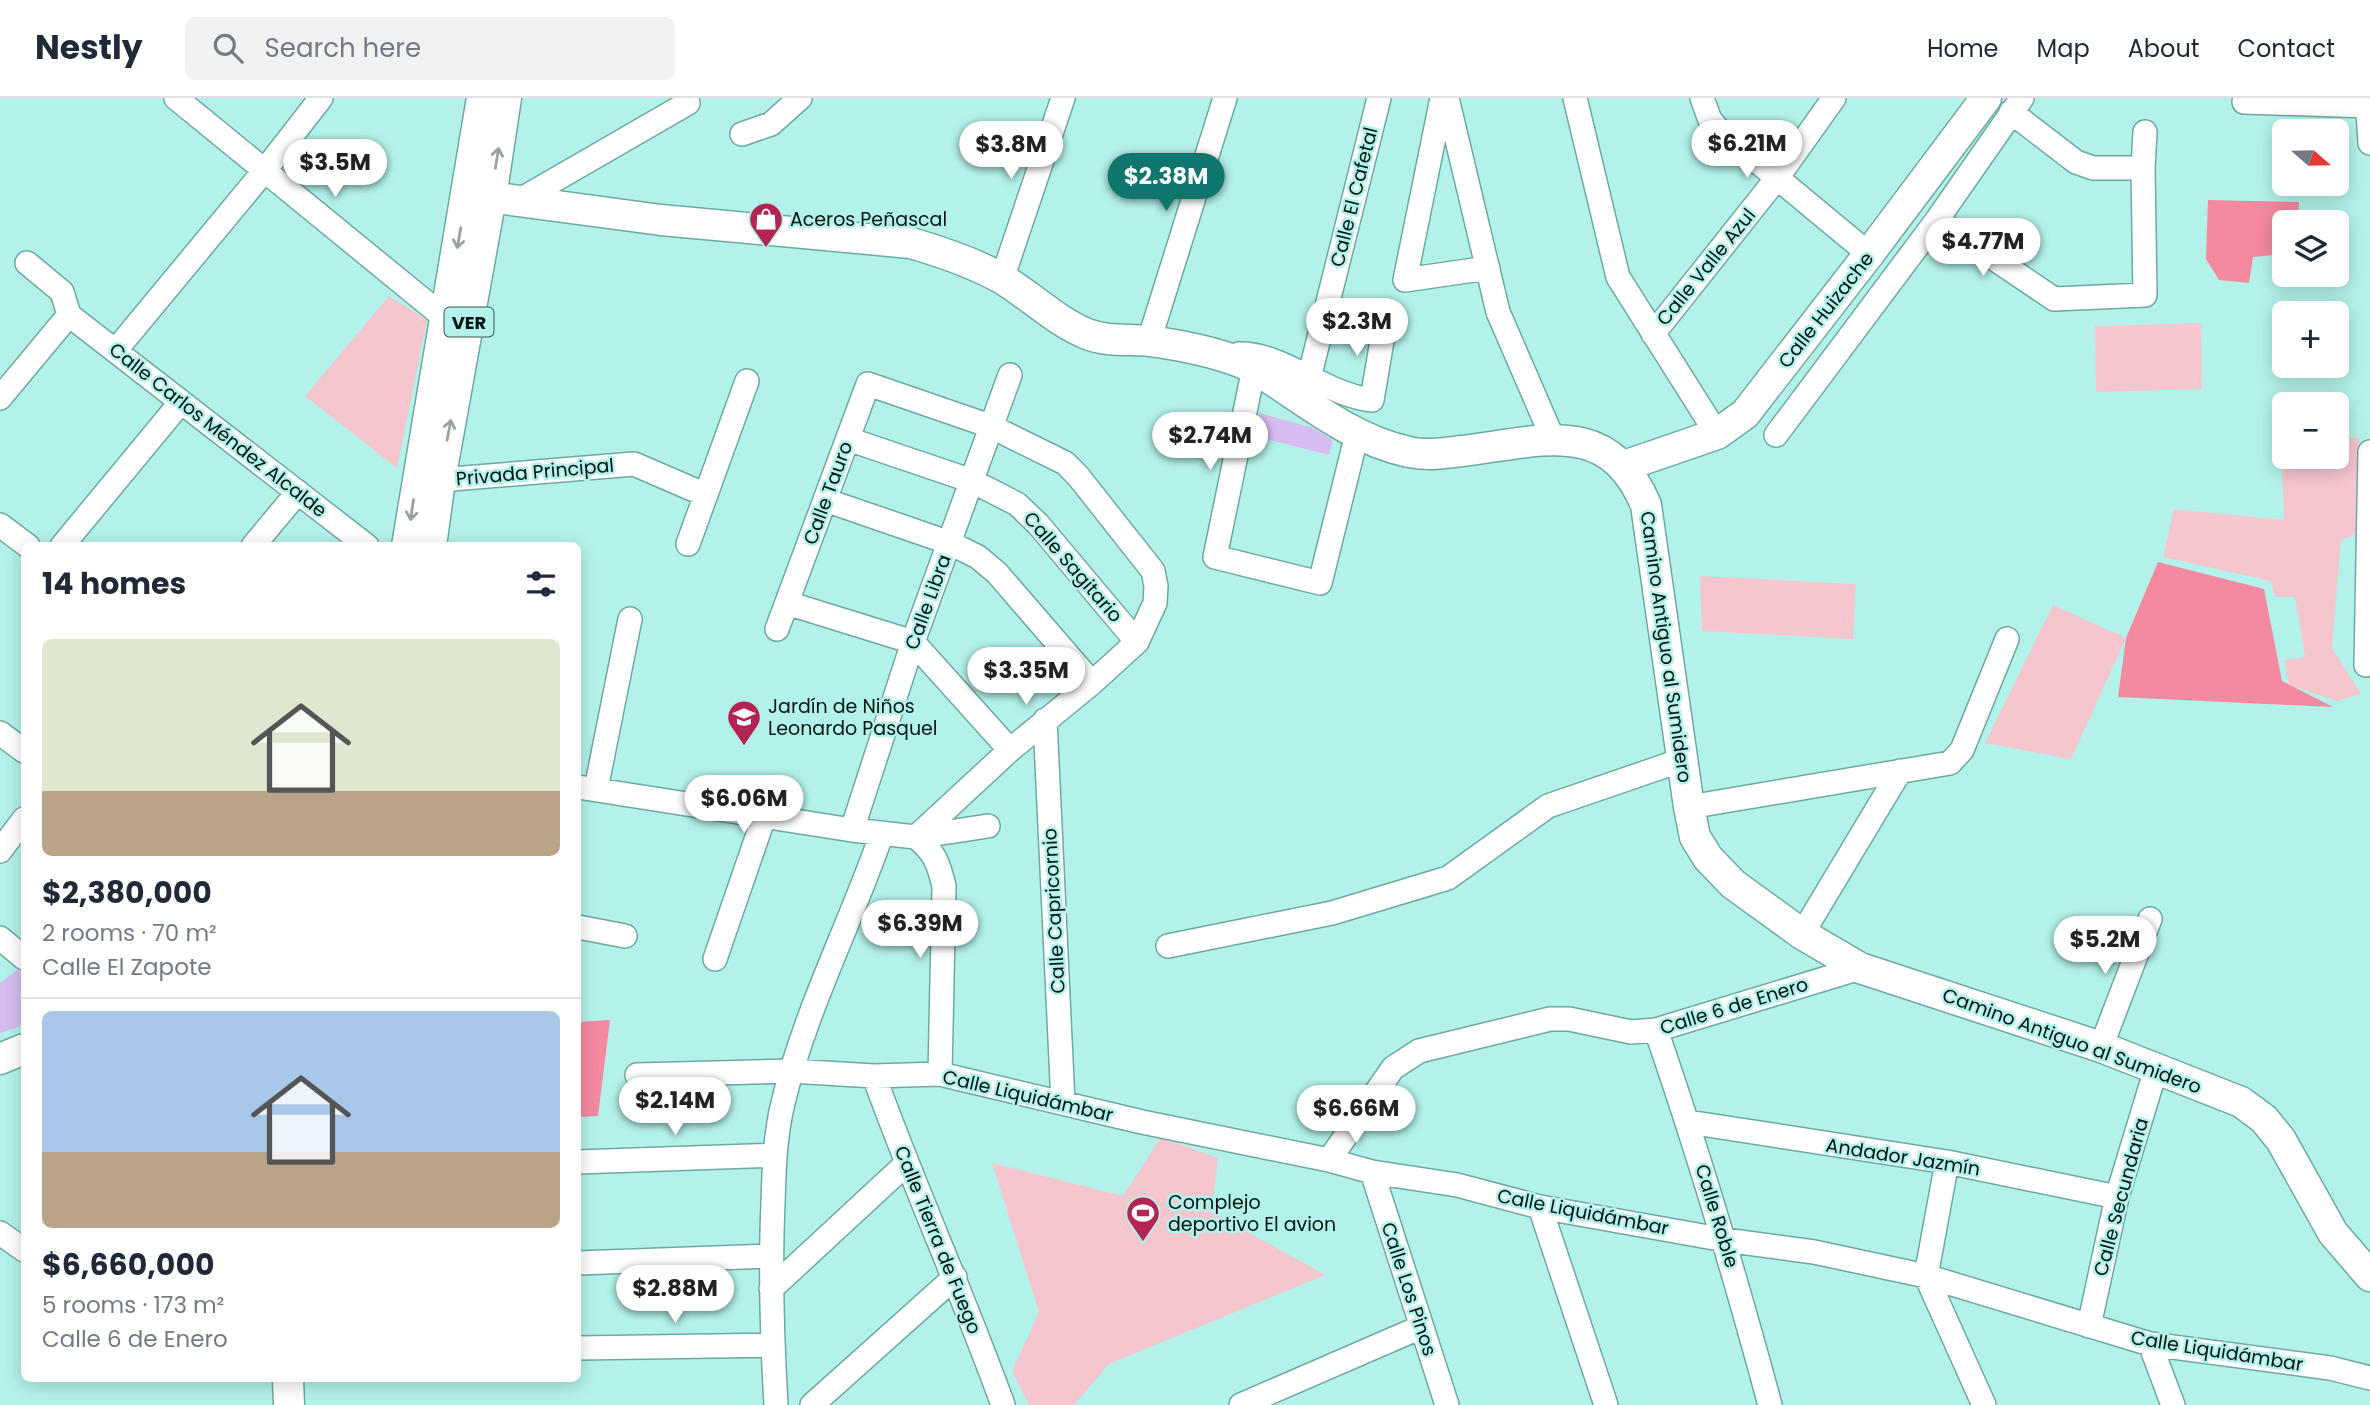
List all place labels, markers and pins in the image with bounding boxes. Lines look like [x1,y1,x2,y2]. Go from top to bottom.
pin: $6.21M [1690,120,1804,180]
pin: $3.8M [962,122,1060,181]
pin: $3.5M [286,140,384,199]
pin: $2.38M [1109,153,1223,213]
shop icon: Aceros Peñascal [747,200,785,249]
place label: Aceros Peñascal [790,206,947,233]
pin: $4.77M [1926,218,2040,278]
pin: $2.3M [1308,299,1406,358]
pin: $2.74M [1153,412,1267,472]
pin: $3.35M [969,648,1083,707]
place label: Jardín de Niños Leonardo Pasquel [768,693,938,742]
school or university icon: Jardín de Niños Leonardo Pasquel [725,698,763,747]
pin: $6.06M [687,776,801,835]
pin: $6.39M [863,900,977,960]
pin: $5.2M [2056,916,2154,976]
pin: $2.14M [618,1077,732,1137]
pin: $6.66M [1299,1086,1413,1145]
place label: Complejo deportivo El avion [1168,1189,1336,1238]
sports icon: Complejo deportivo El avion [1124,1194,1162,1243]
pin: $2.88M [618,1266,732,1325]

